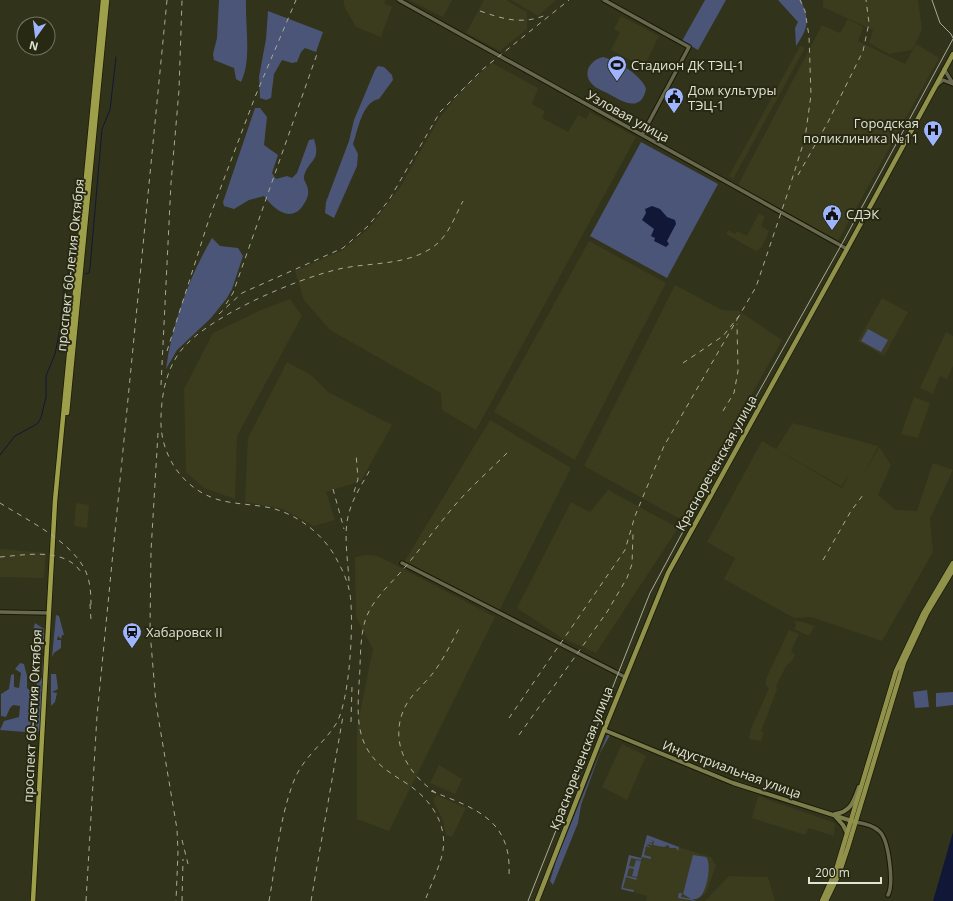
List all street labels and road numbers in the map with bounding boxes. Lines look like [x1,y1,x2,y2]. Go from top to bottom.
street label: Узловая улица [583,86,673,146]
street label: проспект 60-летия Октября [52,178,88,352]
street label: Краснореченская улица [671,392,761,534]
street label: проспект 60-летия Октября [18,629,46,803]
street label: Краснореченская улица [545,684,617,832]
street label: Индустриальная улица [660,735,804,803]

